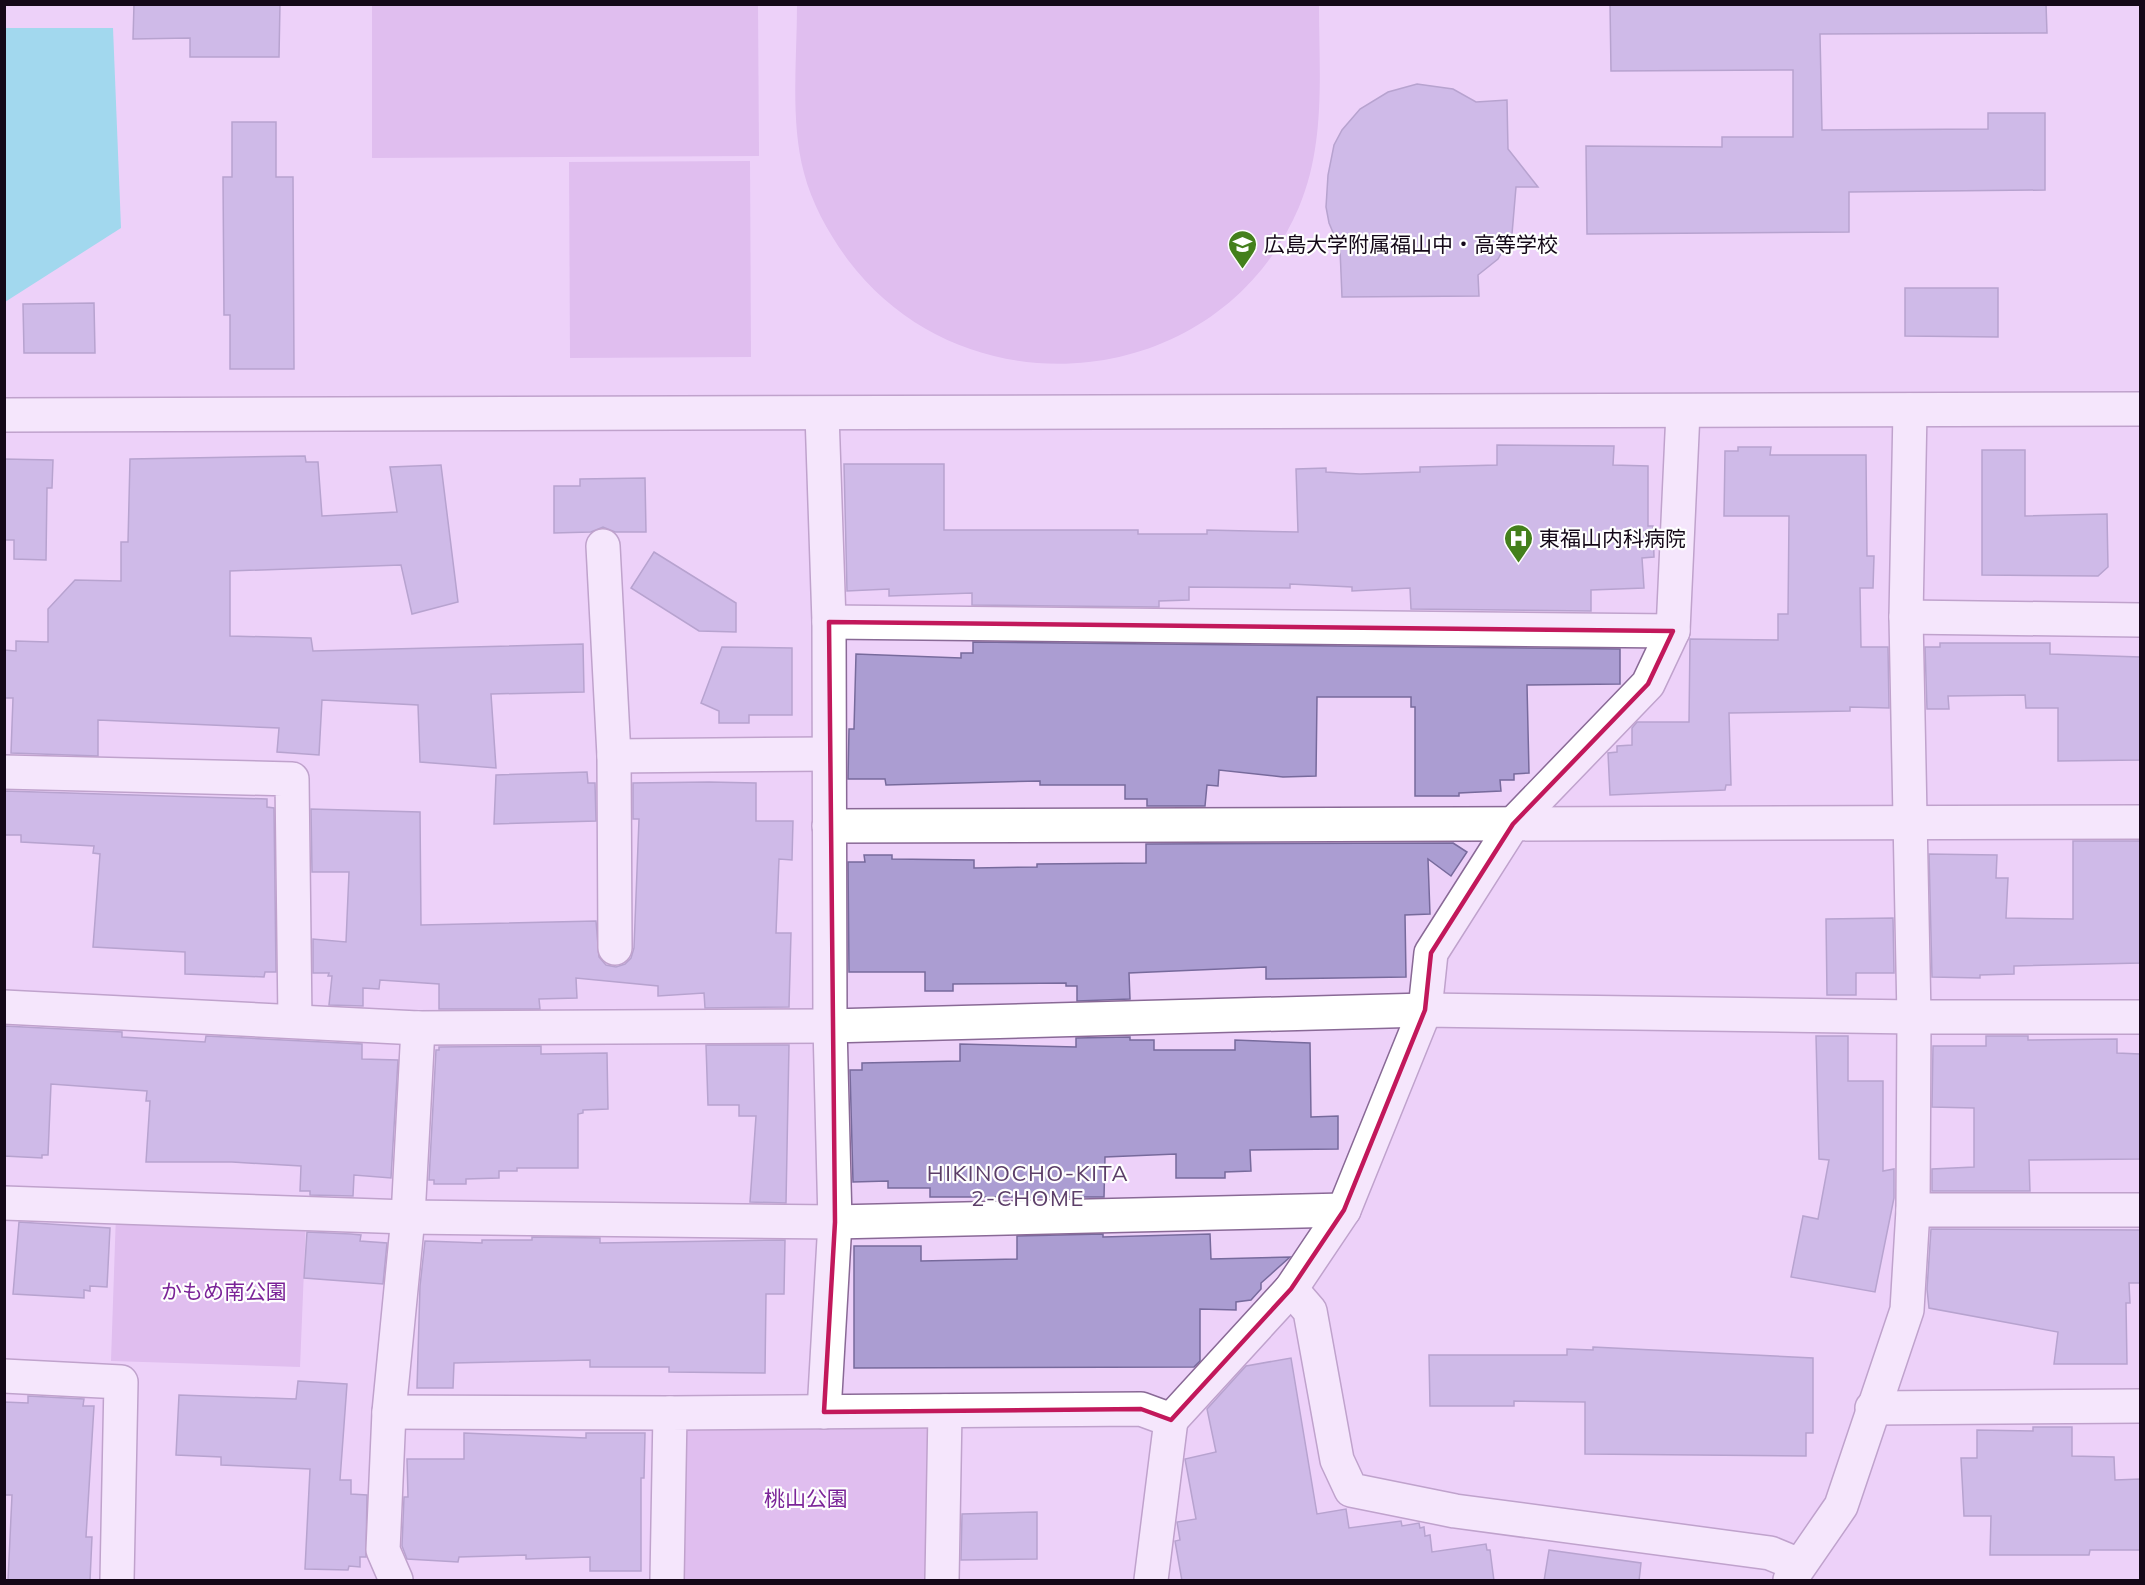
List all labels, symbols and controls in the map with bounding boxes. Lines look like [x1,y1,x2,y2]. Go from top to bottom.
school or university icon: 広島大学附属福山中・高等学校 [1227,228,1259,270]
place label: 広島大学附属福山中・高等学校 [1264,231,1558,257]
hospital icon: 東福山内科病院 [1502,522,1534,564]
place label: 東福山内科病院 [1539,525,1686,551]
district label: HIKINOCHO-KITA 2-CHOME [927,1159,1129,1212]
park label: かもめ南公園 [161,1278,287,1304]
park label: 桃山公園 [764,1485,848,1511]

